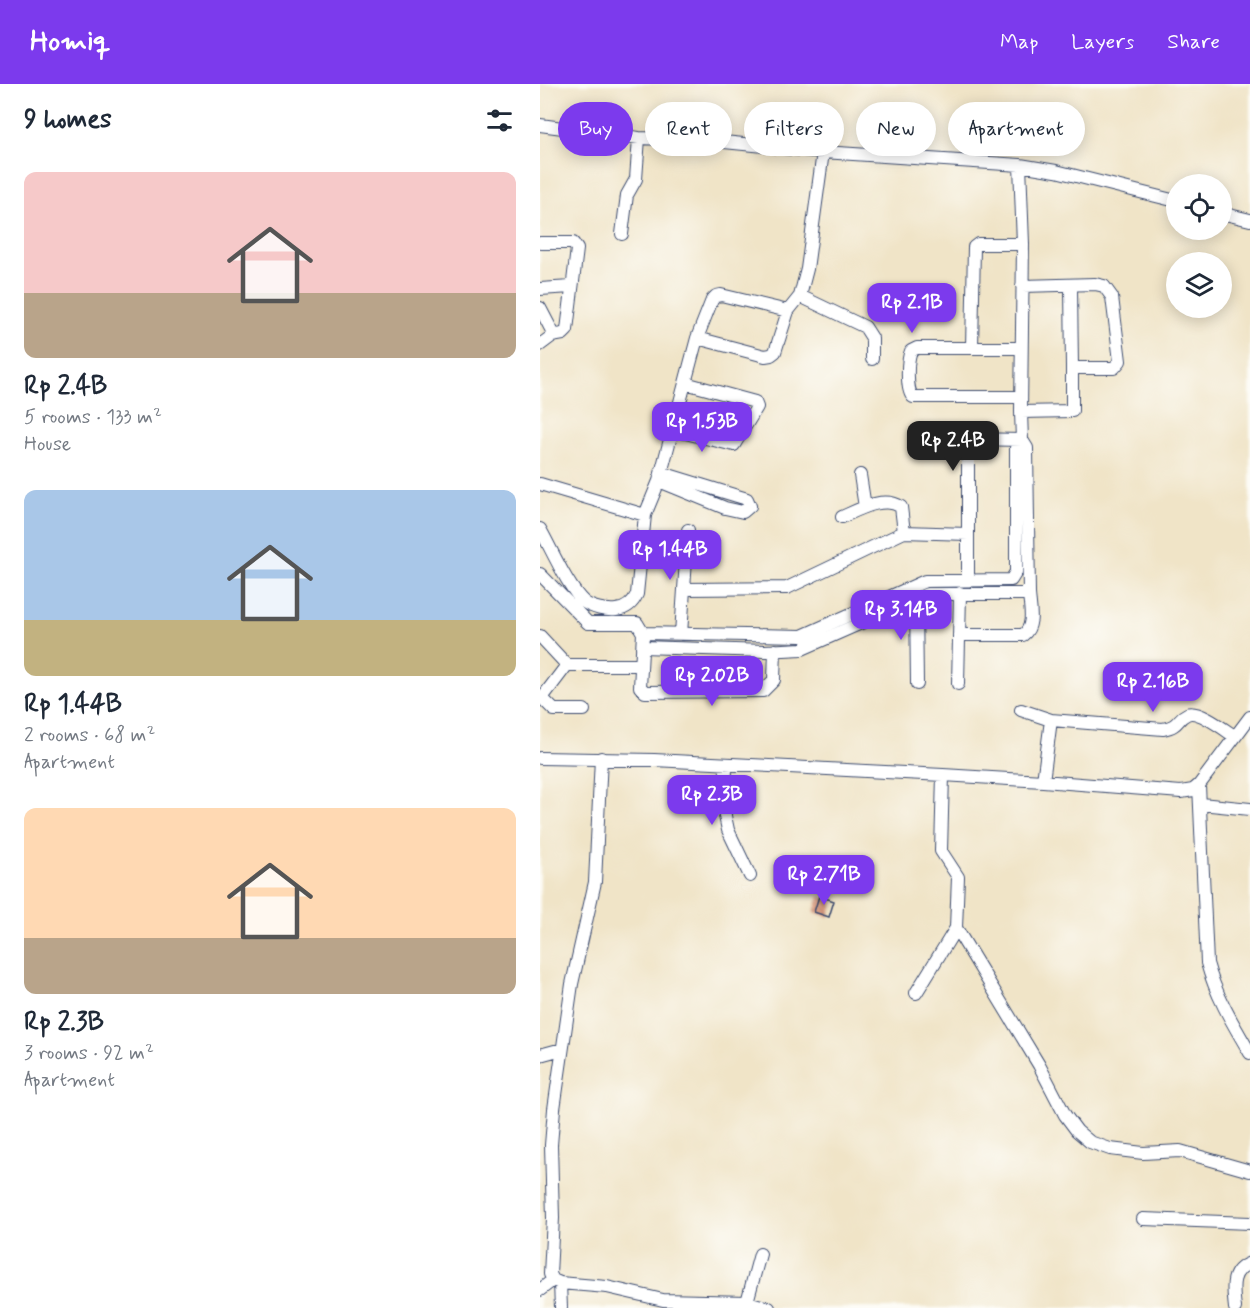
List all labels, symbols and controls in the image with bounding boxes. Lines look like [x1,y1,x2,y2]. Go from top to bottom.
text: Homiq [30,24,110,61]
text: Map [1000,28,1038,56]
text: Layers [1071,28,1134,56]
text: Share [1167,28,1220,56]
chip: Buy [558,102,633,156]
chip: Rent [645,102,732,156]
chip: Filters [744,102,844,156]
chip: New [856,102,936,156]
chip: Apartment [948,102,1085,156]
text: 9 homes [24,103,112,137]
icon: filters [483,104,516,137]
map controls [1166,174,1232,318]
button: locate [1166,174,1232,240]
icon: home [216,211,324,319]
button: layers [1166,252,1232,318]
pin: Rp 2.1B [857,283,967,334]
text: Rp 2.1B [881,289,943,316]
text: Rp 2.4B [24,370,107,404]
pin: Rp 1.53B [640,402,764,453]
text: 5 rooms · 133 m² [24,404,162,431]
text: Rp 1.53B [666,408,738,435]
pin: Rp 2.4B [898,421,1008,472]
text: Rp 2.4B [921,427,985,454]
text: House [24,431,71,458]
icon: home [216,529,324,637]
pin: Rp 1.44B [608,530,732,581]
text: Rp 1.44B [632,536,708,563]
pin: Rp 3.14B [839,590,963,641]
text: Rp 3.14B [865,596,937,623]
pin: Rp 2.02B [650,656,774,707]
text: Rp 2.02B [675,662,749,689]
pin: Rp 2.16B [1091,662,1215,713]
text: Rp 2.16B [1117,668,1189,695]
text: Rp 1.44B [24,688,122,722]
text: 2 rooms · 68 m² [24,722,155,749]
text: Apartment [24,749,115,776]
pin: Rp 2.3B [657,775,767,826]
text: Rp 2.3B [681,781,743,808]
icon: home [216,847,324,955]
pin: Rp 2.71B [762,855,886,906]
text: Rp 2.71B [787,861,861,888]
text: Rp 2.3B [24,1006,104,1040]
text: 3 rooms · 92 m² [24,1040,154,1067]
text: Apartment [24,1067,115,1094]

